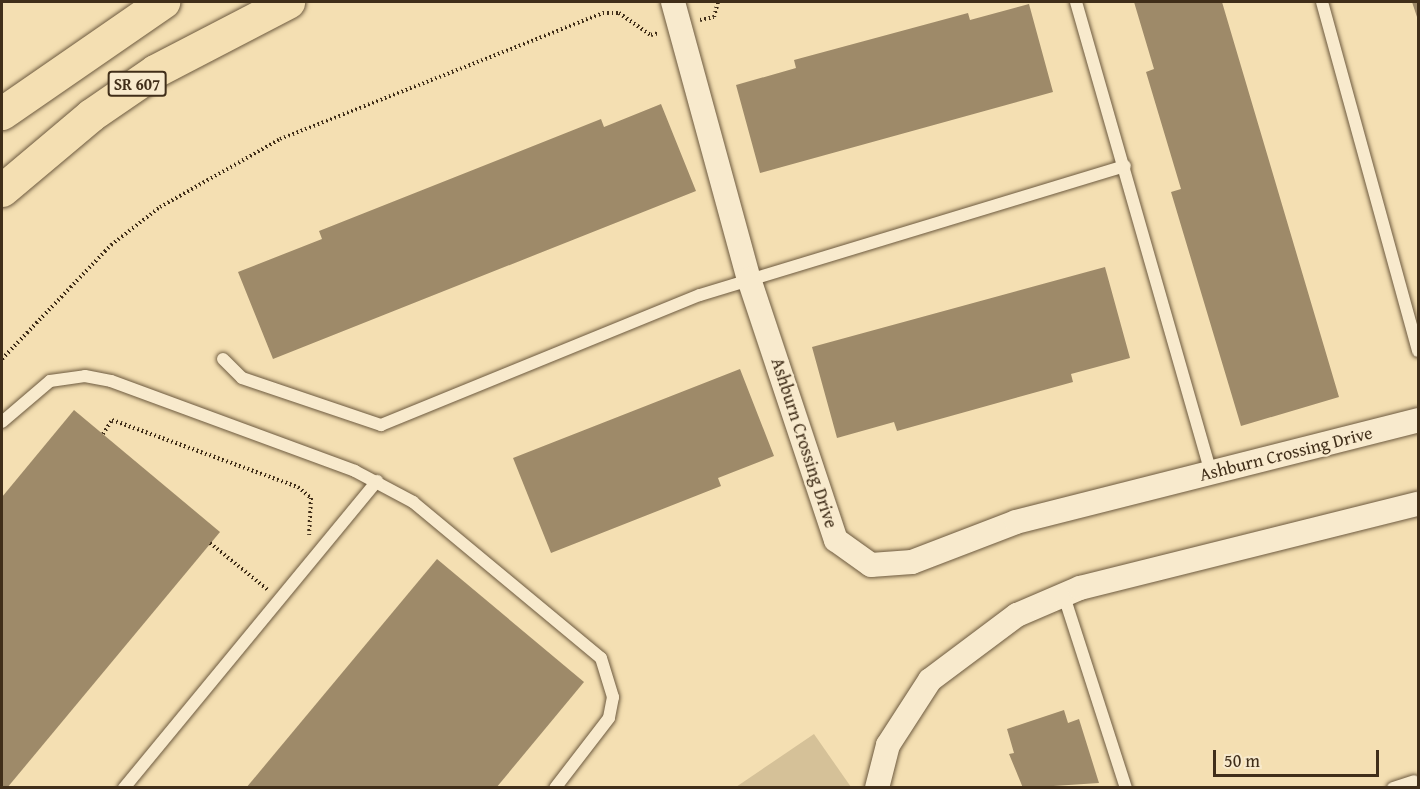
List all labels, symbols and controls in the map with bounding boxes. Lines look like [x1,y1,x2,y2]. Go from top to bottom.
road number: SR 607 [107,71,167,97]
street label: Ashburn Crossing Drive [766,355,842,531]
street label: Ashburn Crossing Drive [1197,422,1375,486]
scale bar [1216,738,1382,776]
text: 50 m [1224,747,1260,774]

